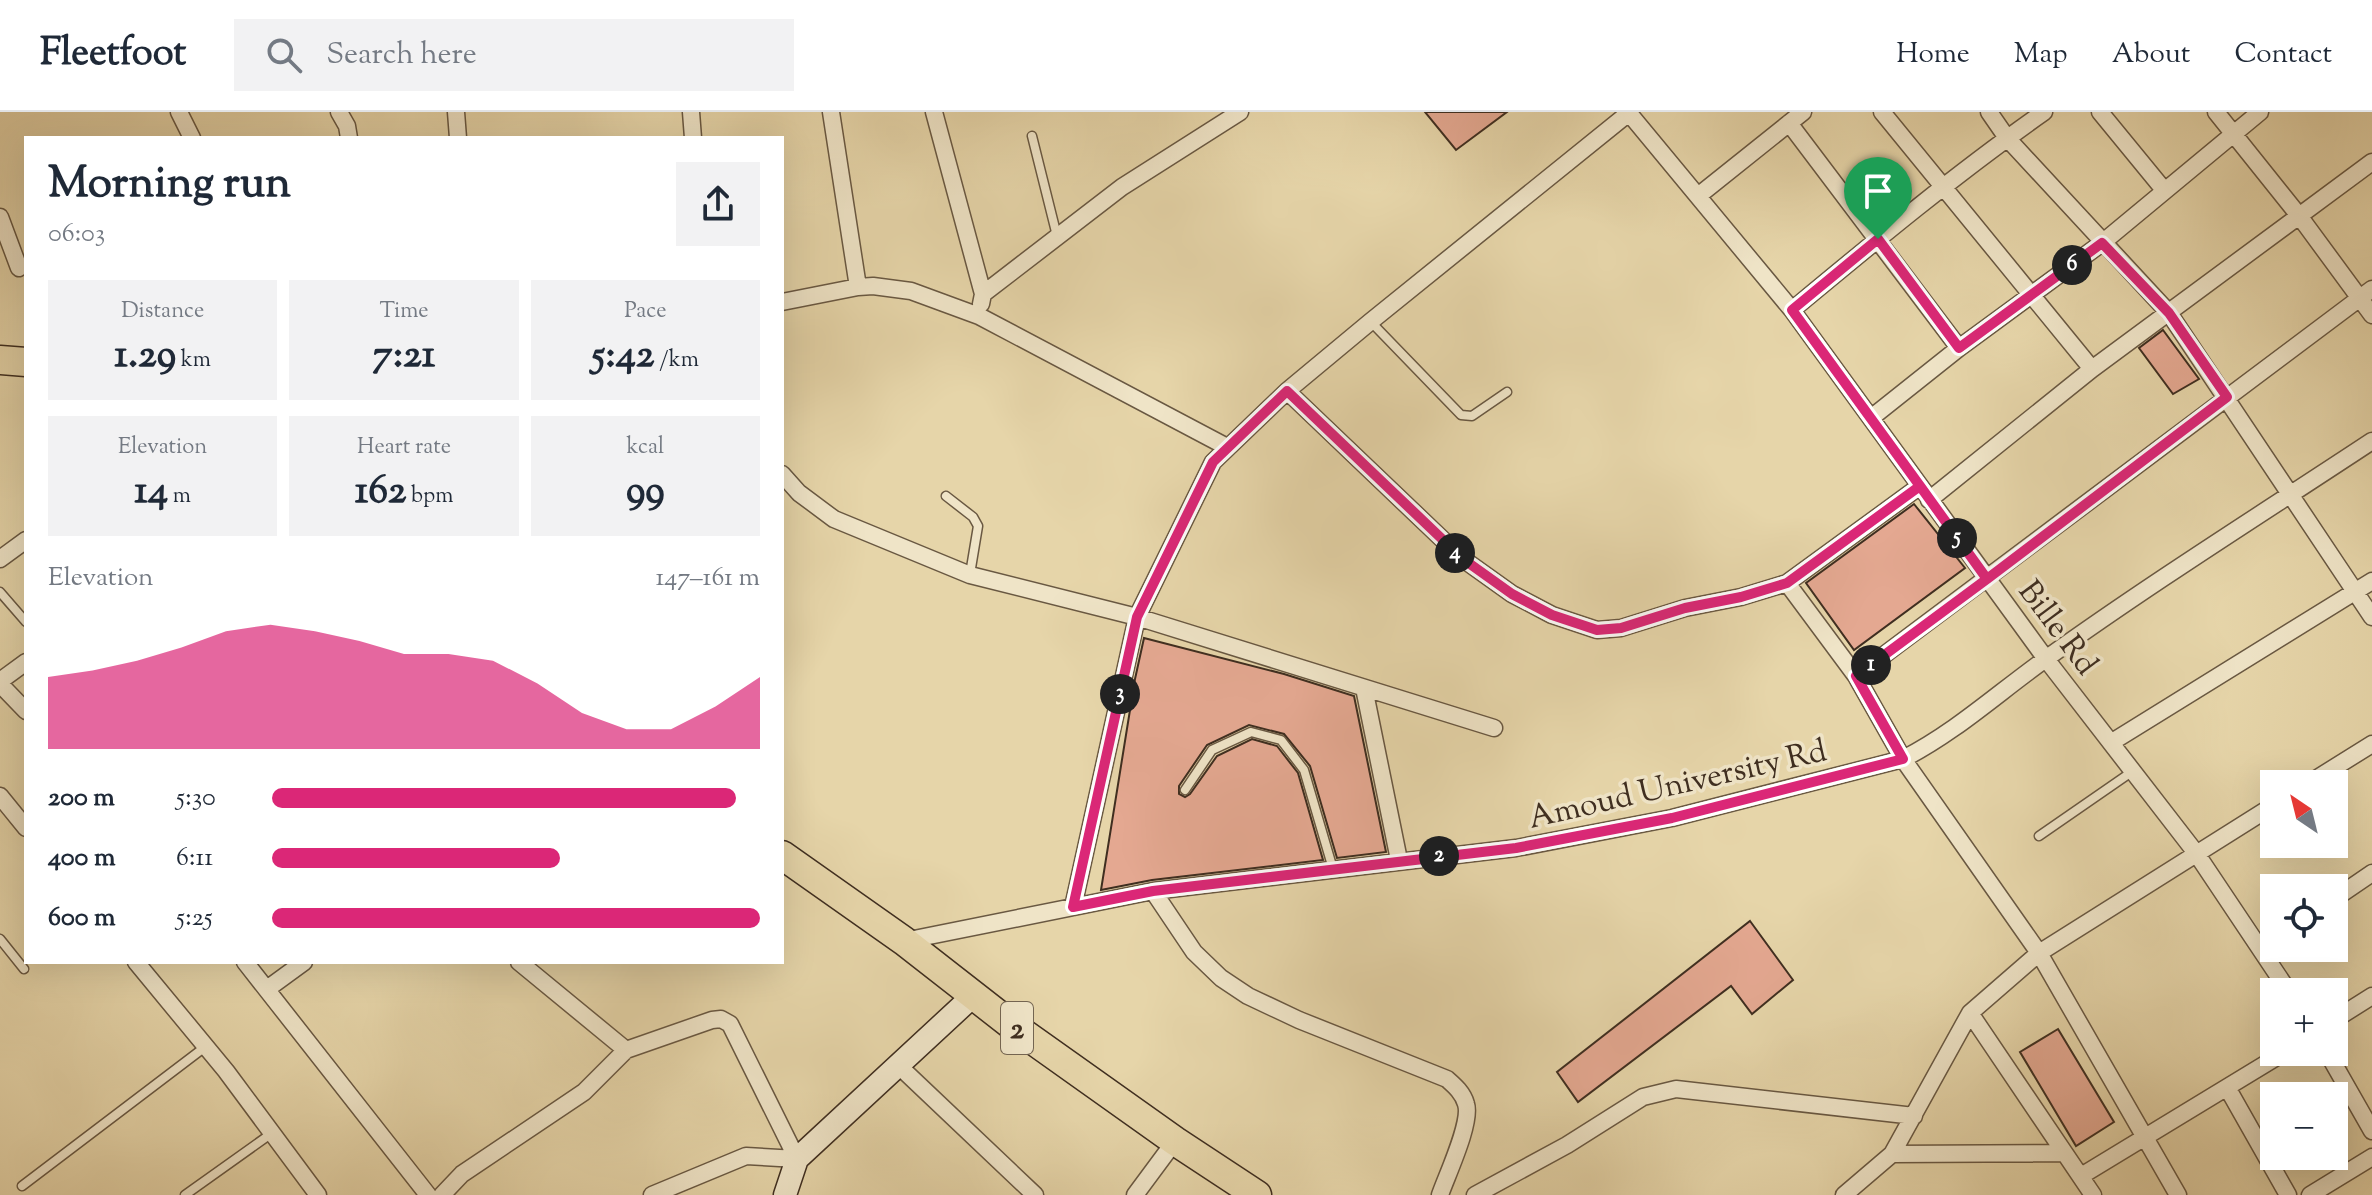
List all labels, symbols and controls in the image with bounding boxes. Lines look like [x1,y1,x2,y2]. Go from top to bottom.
search box [234,19,794,91]
text: Fleetfoot [40,28,186,82]
icon: search [262,33,306,77]
text: Search here [326,34,477,77]
text: Home [1896,35,1970,75]
text: Map [2014,35,2068,75]
text: About [2112,35,2190,75]
text: Contact [2234,35,2332,75]
text: Morning run [48,154,291,217]
pin [1844,157,1912,239]
button: share [676,162,760,246]
icon: arrive [1856,169,1900,213]
text: 06:03 [48,216,105,253]
pin: 6 [2052,245,2092,285]
text: 6 [2067,249,2077,281]
text: Distance [121,296,204,328]
text: Time [380,296,428,328]
text: Pace [624,296,666,328]
text: 1.29 [114,328,176,385]
text: 7:21 [373,328,435,385]
text: 5:42 [592,328,655,385]
text: km [176,345,211,377]
text: /km [655,345,699,377]
text: Elevation [118,432,207,464]
text: Heart rate [357,432,451,464]
text: kcal [626,432,664,464]
text: 14 [134,464,168,521]
text: 162 [355,464,406,521]
text: 99 [626,464,665,521]
text: m [168,481,191,513]
text: bpm [406,481,453,513]
pin: 5 [1937,518,1977,558]
text: 5 [1953,522,1961,554]
pin: 4 [1435,533,1475,573]
text: 4 [1449,537,1461,569]
text: Elevation [48,560,153,597]
text: 147–161 m [655,560,760,597]
street label: Bille Rd [2006,572,2108,686]
pin: 1 [1851,645,1891,685]
text: 1 [1867,649,1875,681]
pin: 3 [1100,674,1140,714]
text: 3 [1116,678,1124,710]
street label: Amoud University Rd [1524,729,1831,843]
north arrow [2260,770,2348,858]
map controls [2260,770,2348,1170]
text: 200 m [48,780,115,817]
text: 5:30 [176,780,216,817]
pin: 2 [1419,836,1459,876]
text: 400 m [48,840,115,877]
text: 6:11 [176,840,213,877]
text: 2 [1434,840,1444,872]
button: locate [2260,874,2348,962]
text: 600 m [48,900,115,937]
text: 5:25 [176,900,213,937]
button: + [2260,978,2348,1066]
road number: 2 [1001,1002,1033,1054]
button: − [2260,1082,2348,1170]

